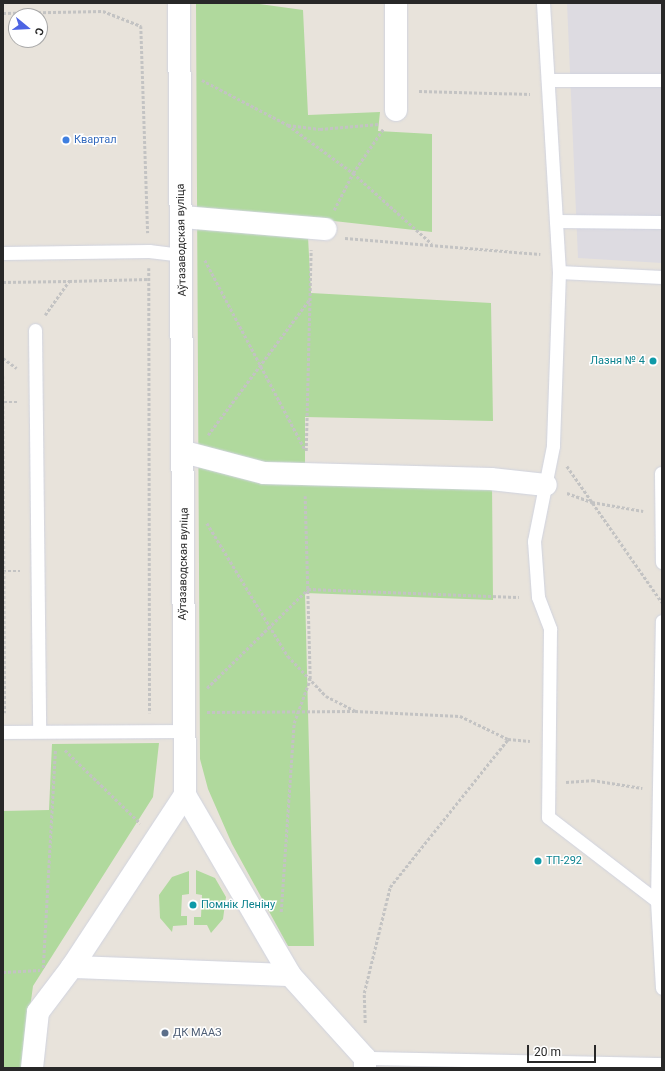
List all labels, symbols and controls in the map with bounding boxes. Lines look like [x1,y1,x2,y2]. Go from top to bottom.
north arrow [8,8,48,48]
text: С [32,26,46,37]
place label: Квартал [74,133,117,147]
marker: Квартал [61,135,71,145]
street label: Аўтазаводская вуліца [174,183,190,297]
place label: Лазня № 4 [590,354,645,368]
marker: Лазня № 4 [648,356,658,366]
street label: Аўтазаводская вуліца [176,507,192,621]
place label: ТП-292 [546,854,582,868]
marker: ТП-292 [533,856,543,866]
place label: Помнік Леніну [201,898,275,912]
marker: Помнік Леніну [188,900,198,910]
place label: ДК МААЗ [173,1026,222,1040]
marker: ДК МААЗ [160,1028,170,1038]
scale bar [529,1037,598,1063]
text: 20 m [534,1045,561,1059]

